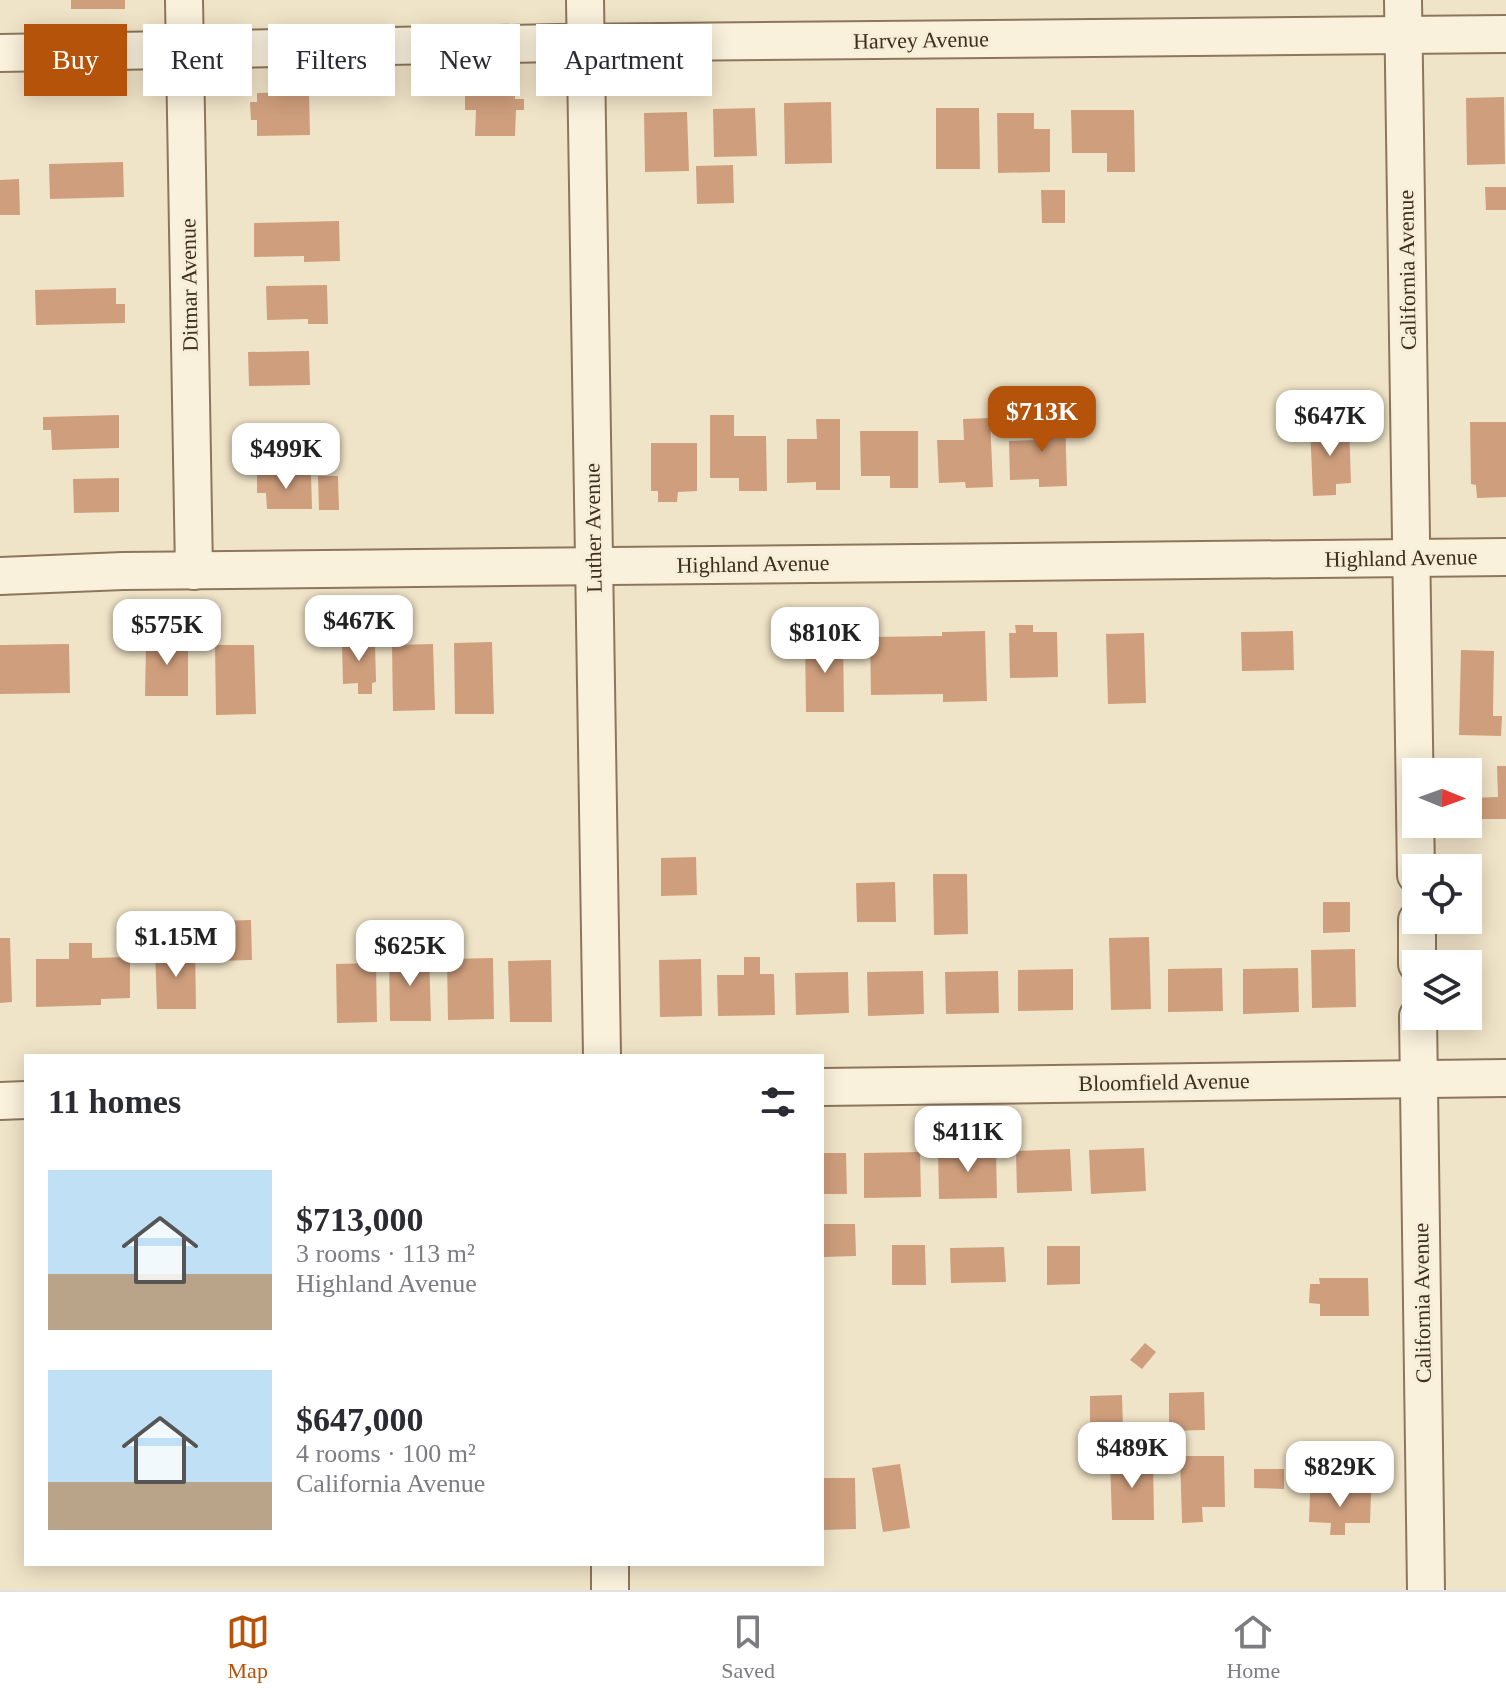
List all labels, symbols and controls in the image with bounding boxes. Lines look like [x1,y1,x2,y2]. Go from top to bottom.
chip: Buy [24,24,127,96]
chip: Rent [143,24,252,96]
chip: Filters [268,24,395,96]
chip: New [411,24,520,96]
chip: Apartment [536,24,712,96]
street label: Harvey Avenue [853,26,989,54]
street label: California Avenue [1393,190,1421,350]
street label: Ditmar Avenue [175,218,203,352]
pin: $713K [986,386,1098,454]
pin: $647K [1274,390,1386,458]
text: $713K [1006,397,1078,426]
text: $647K [1294,401,1366,430]
pin: $499K [230,423,342,491]
text: $499K [250,434,322,463]
street label: Luther Avenue [579,463,607,593]
street label: Highland Avenue [1324,544,1478,572]
street label: Highland Avenue [676,550,830,578]
pin: $467K [303,595,415,663]
pin: $575K [111,599,223,667]
text: $467K [323,606,395,635]
pin: $810K [769,607,881,675]
text: $575K [131,610,203,639]
text: $810K [789,618,861,647]
north arrow [1402,758,1482,838]
map controls [1402,758,1482,1030]
button: locate [1402,854,1482,934]
pin: $1.15M [111,911,241,979]
pin: $625K [354,920,466,988]
text: $1.15M [134,922,218,951]
text: $625K [374,931,446,960]
button: layers [1402,950,1482,1030]
street label: Bloomfield Avenue [1078,1068,1250,1096]
icon: filters [756,1080,800,1124]
text: 11 homes [48,1083,181,1120]
pin: $411K [912,1106,1024,1174]
text: $411K [933,1117,1003,1146]
text: $713,000 [296,1201,424,1238]
icon: home [112,1202,208,1298]
street label: California Avenue [1408,1223,1436,1383]
text: 3 rooms · 113 m² [296,1239,475,1268]
text: Highland Avenue [296,1269,477,1298]
text: $647,000 [296,1401,424,1438]
icon: home [112,1402,208,1498]
pin: $489K [1076,1422,1188,1490]
text: $489K [1096,1433,1168,1462]
text: 4 rooms · 100 m² [296,1439,476,1468]
pin: $829K [1284,1441,1396,1509]
text: $829K [1304,1452,1376,1481]
text: California Avenue [296,1469,485,1498]
tab: Map [226,1610,270,1684]
tab: Saved [721,1610,775,1684]
tab: Home [1226,1610,1280,1684]

